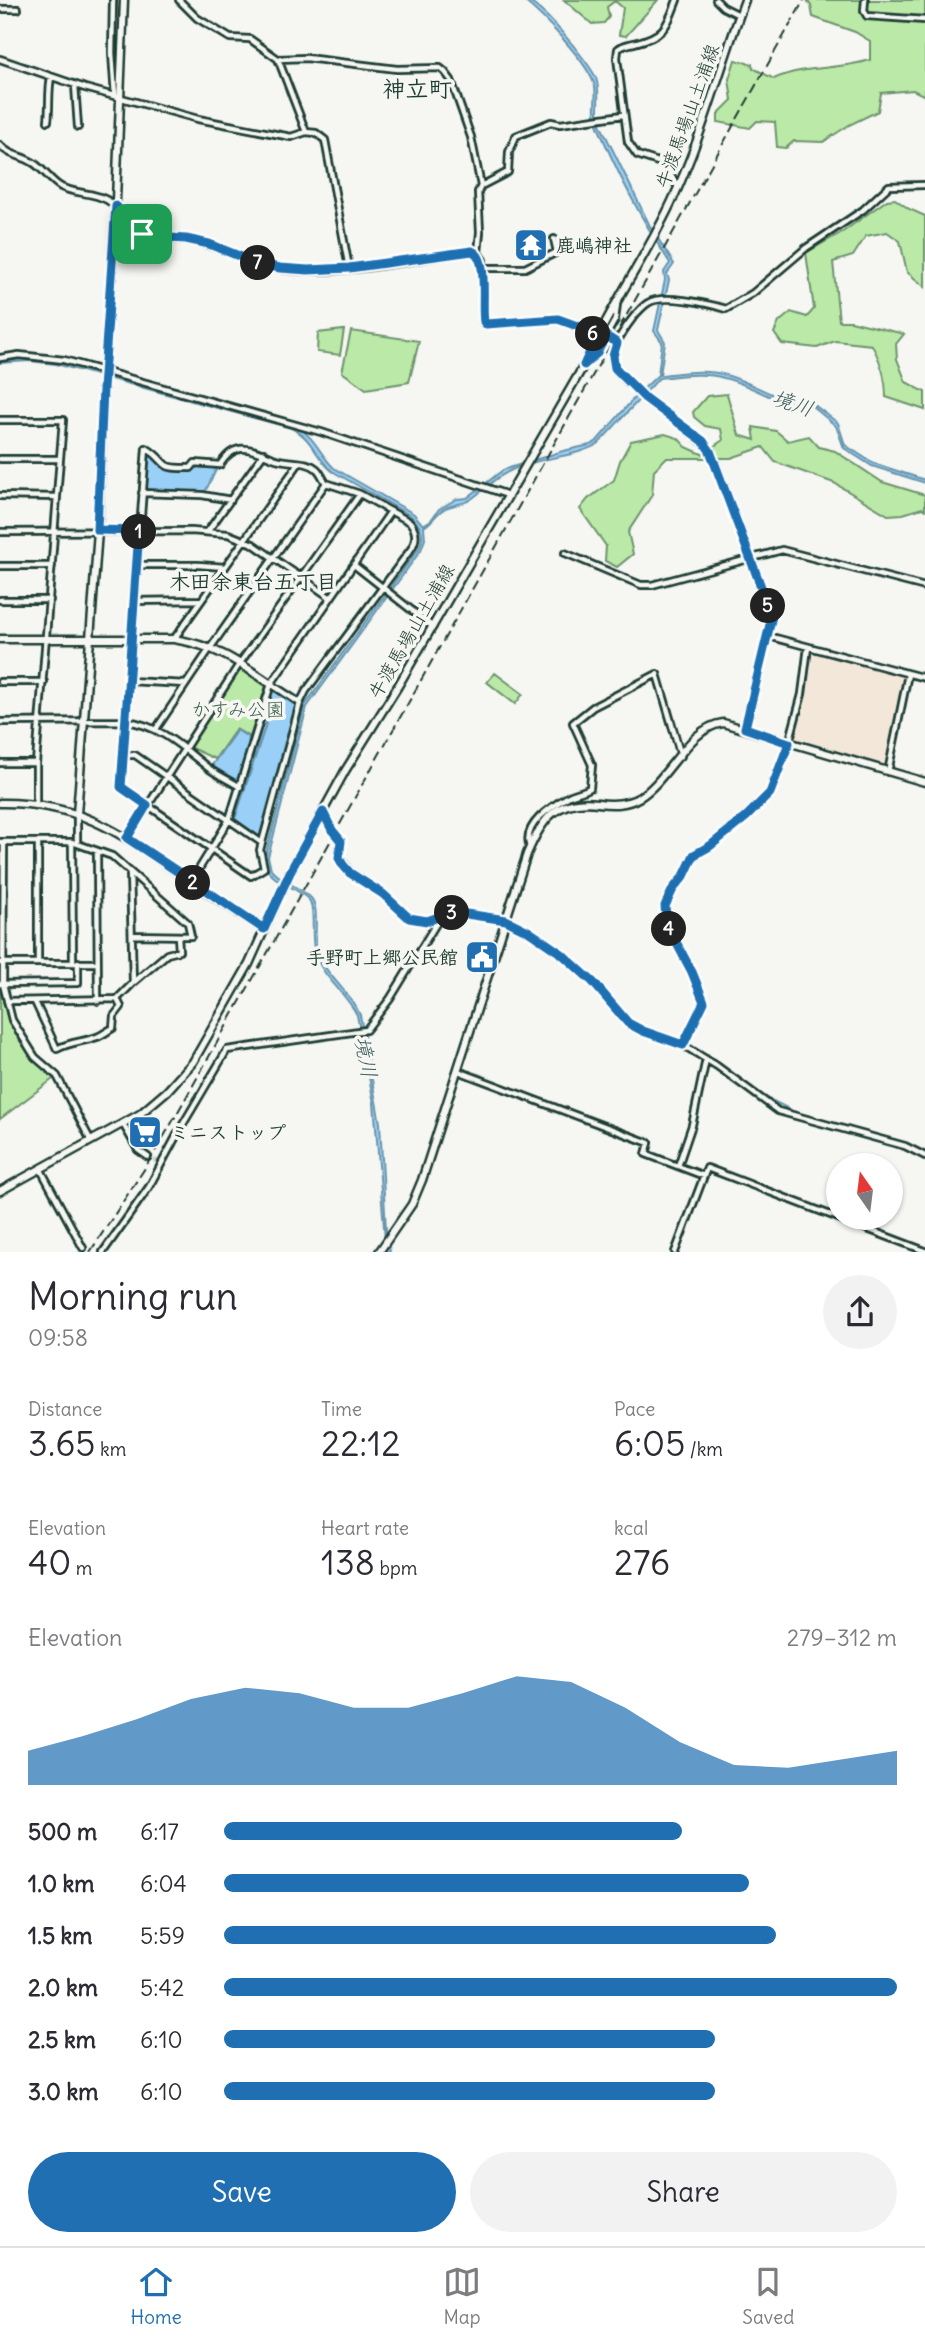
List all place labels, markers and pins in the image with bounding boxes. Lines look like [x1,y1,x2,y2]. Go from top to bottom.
pin [112,204,172,264]
temple icon: 鹿嶋神社 [512,226,550,264]
place label: 鹿嶋神社 [556,233,632,257]
pin: 7 [240,246,276,280]
pin: 6 [576,316,610,352]
pin: 1 [122,514,156,550]
pin: 5 [750,588,786,624]
pin: 2 [176,866,210,900]
pin: 3 [434,895,470,930]
pin: 4 [652,912,686,946]
public building icon: 手野町上郷公民館 [463,938,501,976]
place label: 手野町上郷公民館 [306,945,458,969]
supermarket icon: ミニストップ [126,1113,164,1151]
place label: ミニストップ [170,1120,286,1144]

